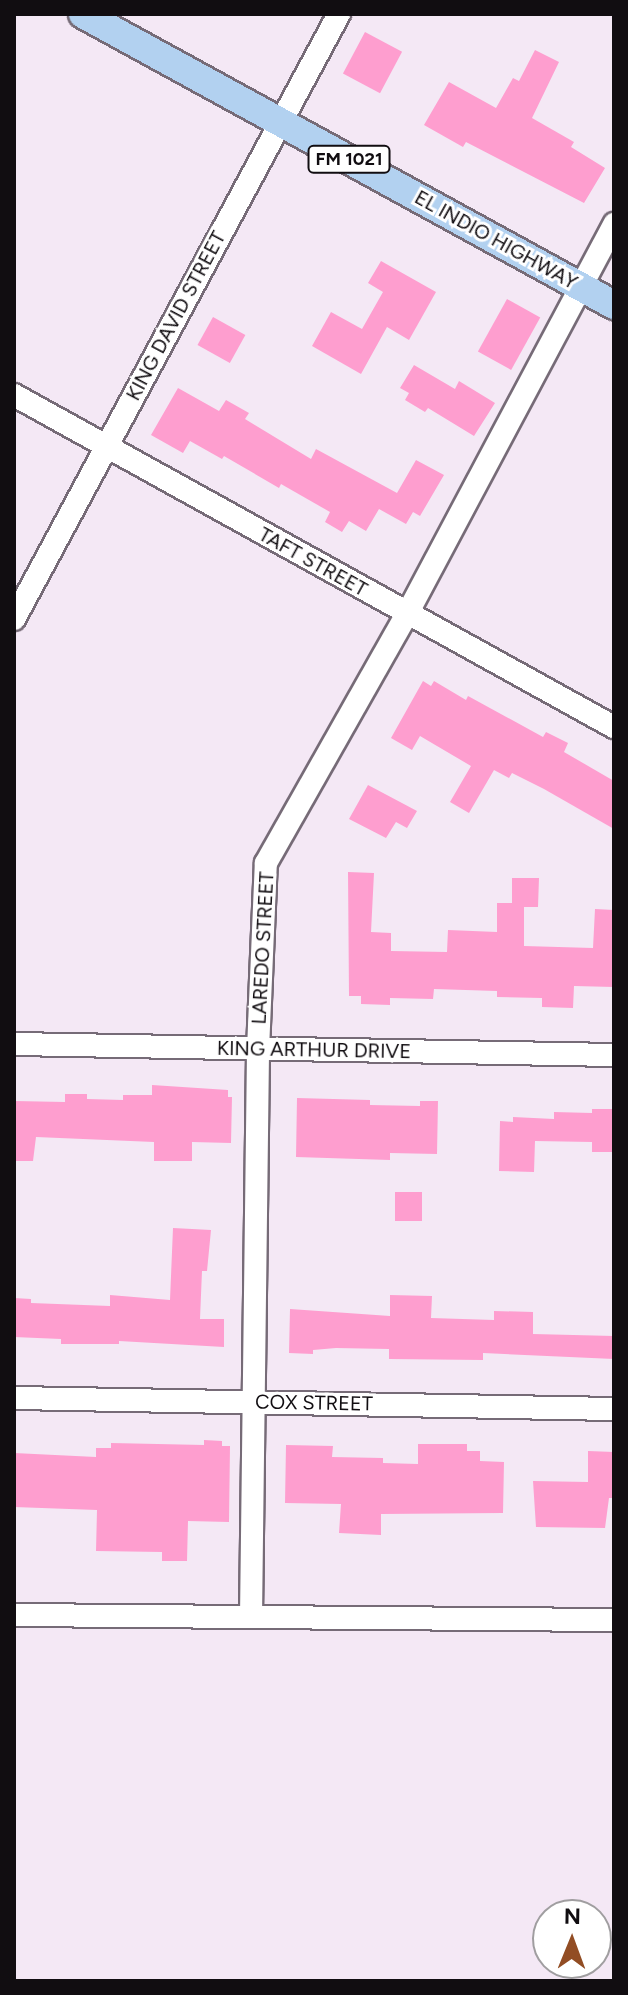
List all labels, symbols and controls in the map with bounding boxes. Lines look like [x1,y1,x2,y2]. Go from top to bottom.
road number: FM 1021 [307,145,391,173]
street label: EL INDIO HIGHWAY [410,185,582,295]
street label: KING DAVID STREET [121,227,231,405]
street label: TAFT STREET [254,522,372,602]
street label: LAREDO STREET [247,871,279,1025]
street label: KING ARTHUR DRIVE [217,1036,411,1064]
street label: COX STREET [255,1390,373,1416]
north arrow [532,1899,612,1979]
text: N [564,1903,581,1930]

